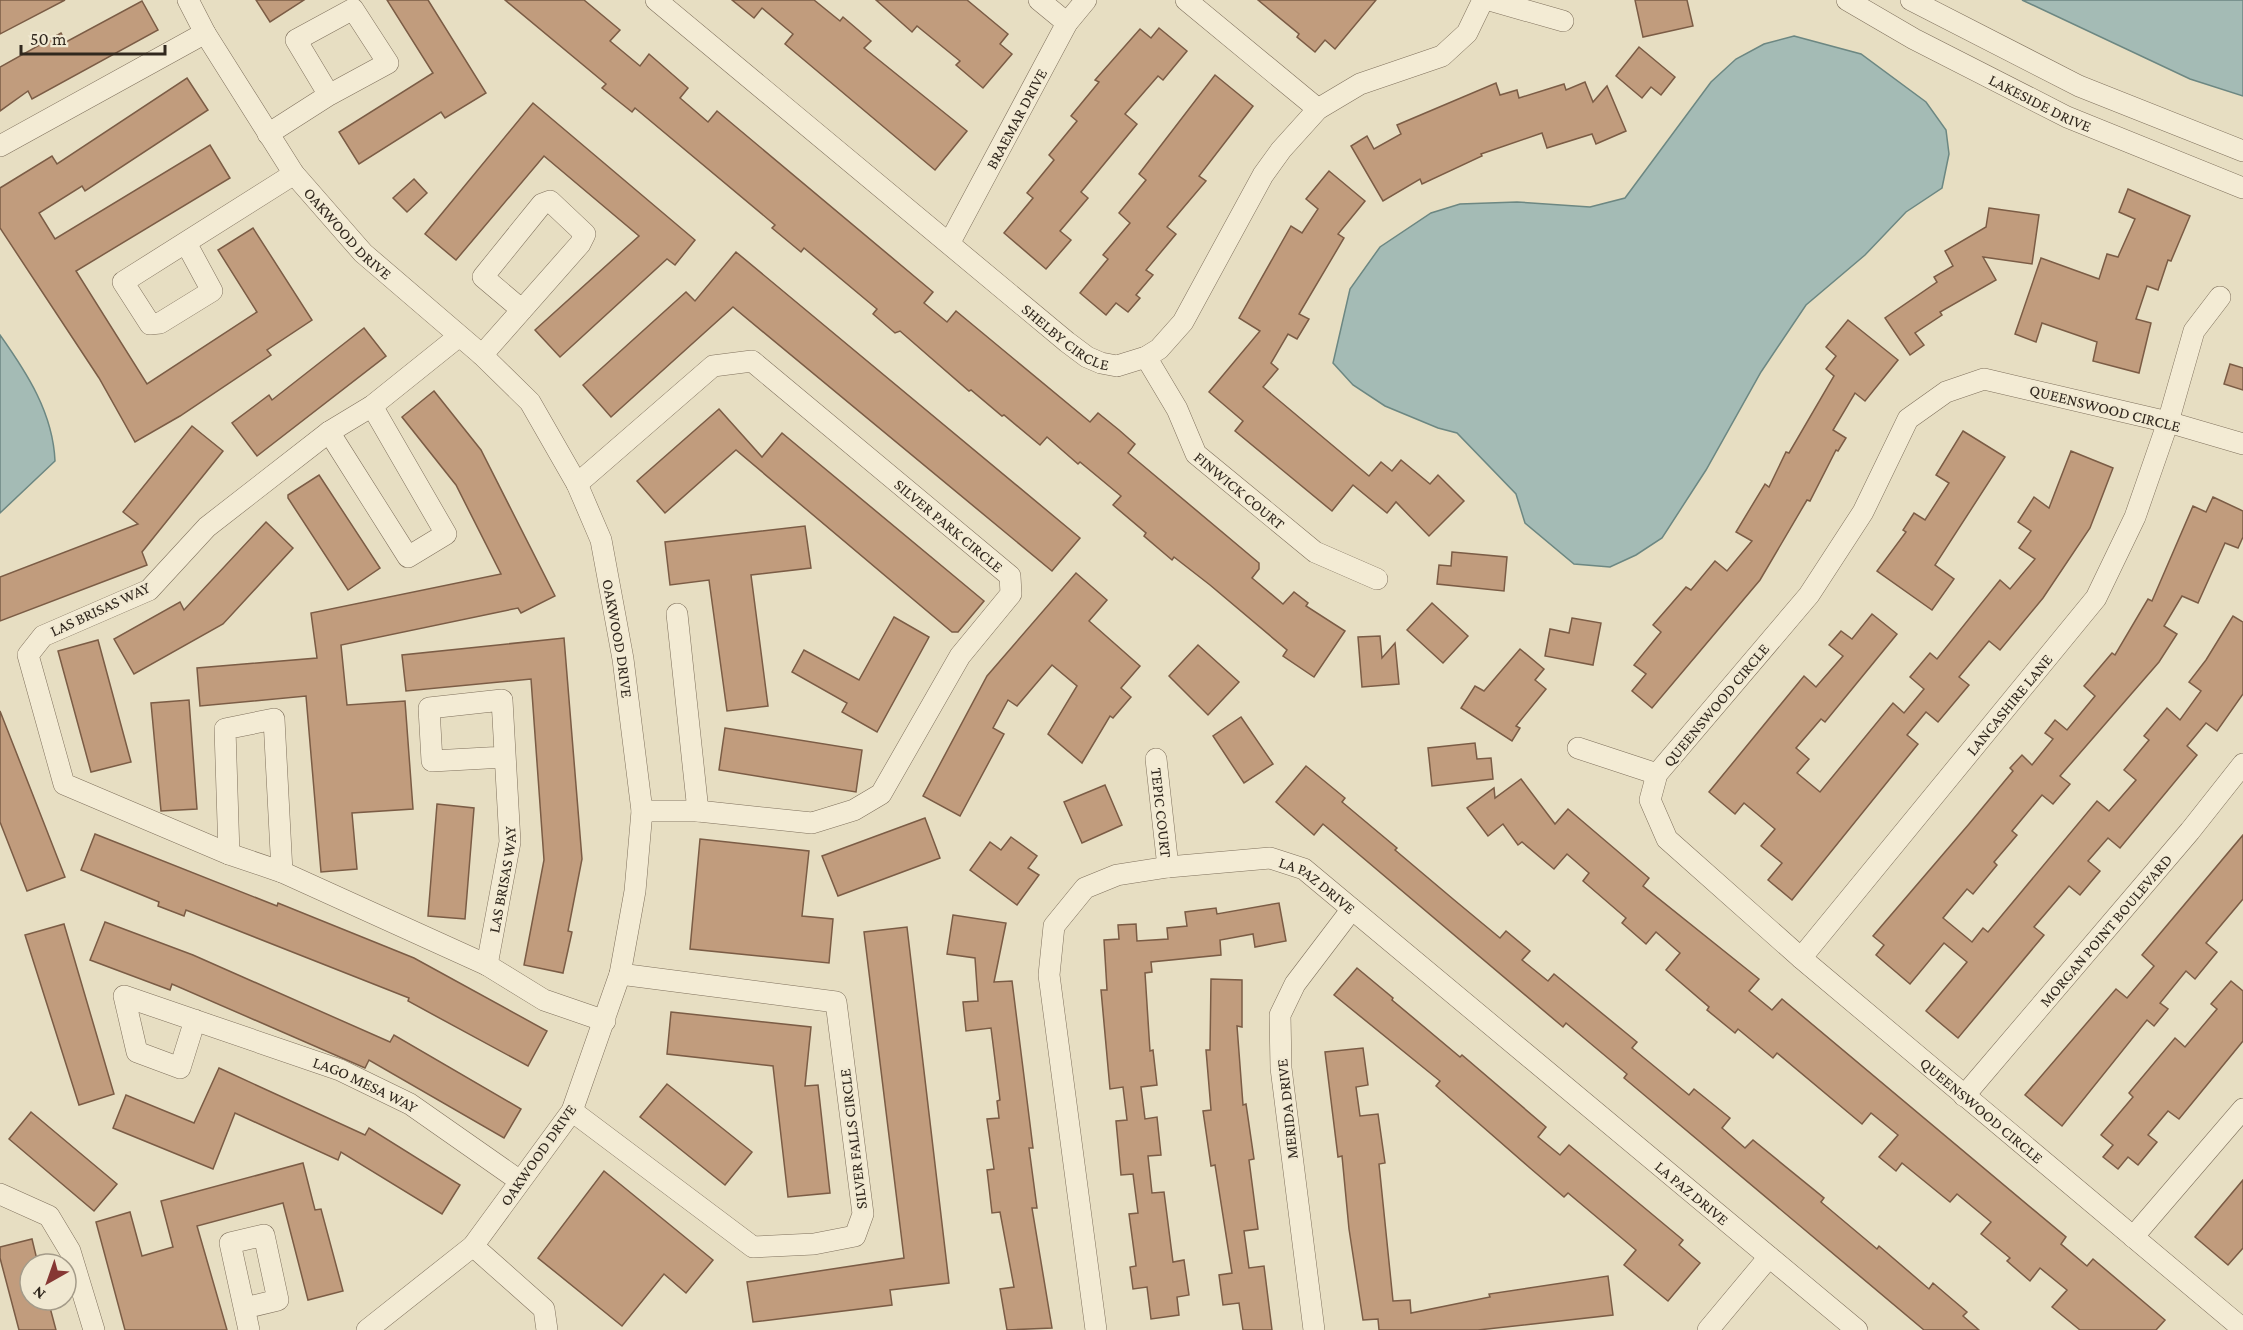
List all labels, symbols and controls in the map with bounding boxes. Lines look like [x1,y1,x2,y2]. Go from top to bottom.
scale bar [21,18,165,56]
text: 50 m [30,29,67,49]
street label: BRAEMAR DRIVE [982,65,1050,172]
street label: LAKESIDE DRIVE [1986,70,2094,135]
street label: OAKWOOD DRIVE [301,184,395,283]
street label: SHELBY CIRCLE [1019,300,1111,373]
street label: QUEENSWOOD CIRCLE [2028,381,2183,435]
street label: FINWICK COURT [1191,448,1289,532]
street label: SILVER PARK CIRCLE [891,475,1007,576]
street label: LAS BRISAS WAY [48,578,153,640]
street label: OAKWOOD DRIVE [600,578,636,699]
street label: QUEENSWOOD CIRCLE [1660,640,1773,770]
street label: LANCASHIRE LANE [1963,650,2055,758]
street label: TEPIC COURT [1149,767,1175,859]
street label: LAS BRISAS WAY [485,825,519,934]
street label: MORGAN POINT BOULEVARD [2036,851,2175,1010]
street label: LA PAZ DRIVE [1277,853,1359,917]
street label: LAGO MESA WAY [311,1053,422,1116]
street label: QUEENSWOOD CIRCLE [1917,1054,2047,1166]
street label: MERIDA DRIVE [1273,1058,1301,1160]
street label: SILVER FALLS CIRCLE [836,1068,870,1210]
street label: OAKWOOD DRIVE [497,1101,580,1209]
street label: LA PAZ DRIVE [1652,1157,1732,1228]
north arrow [18,1252,78,1312]
text: N [29,1283,48,1303]

